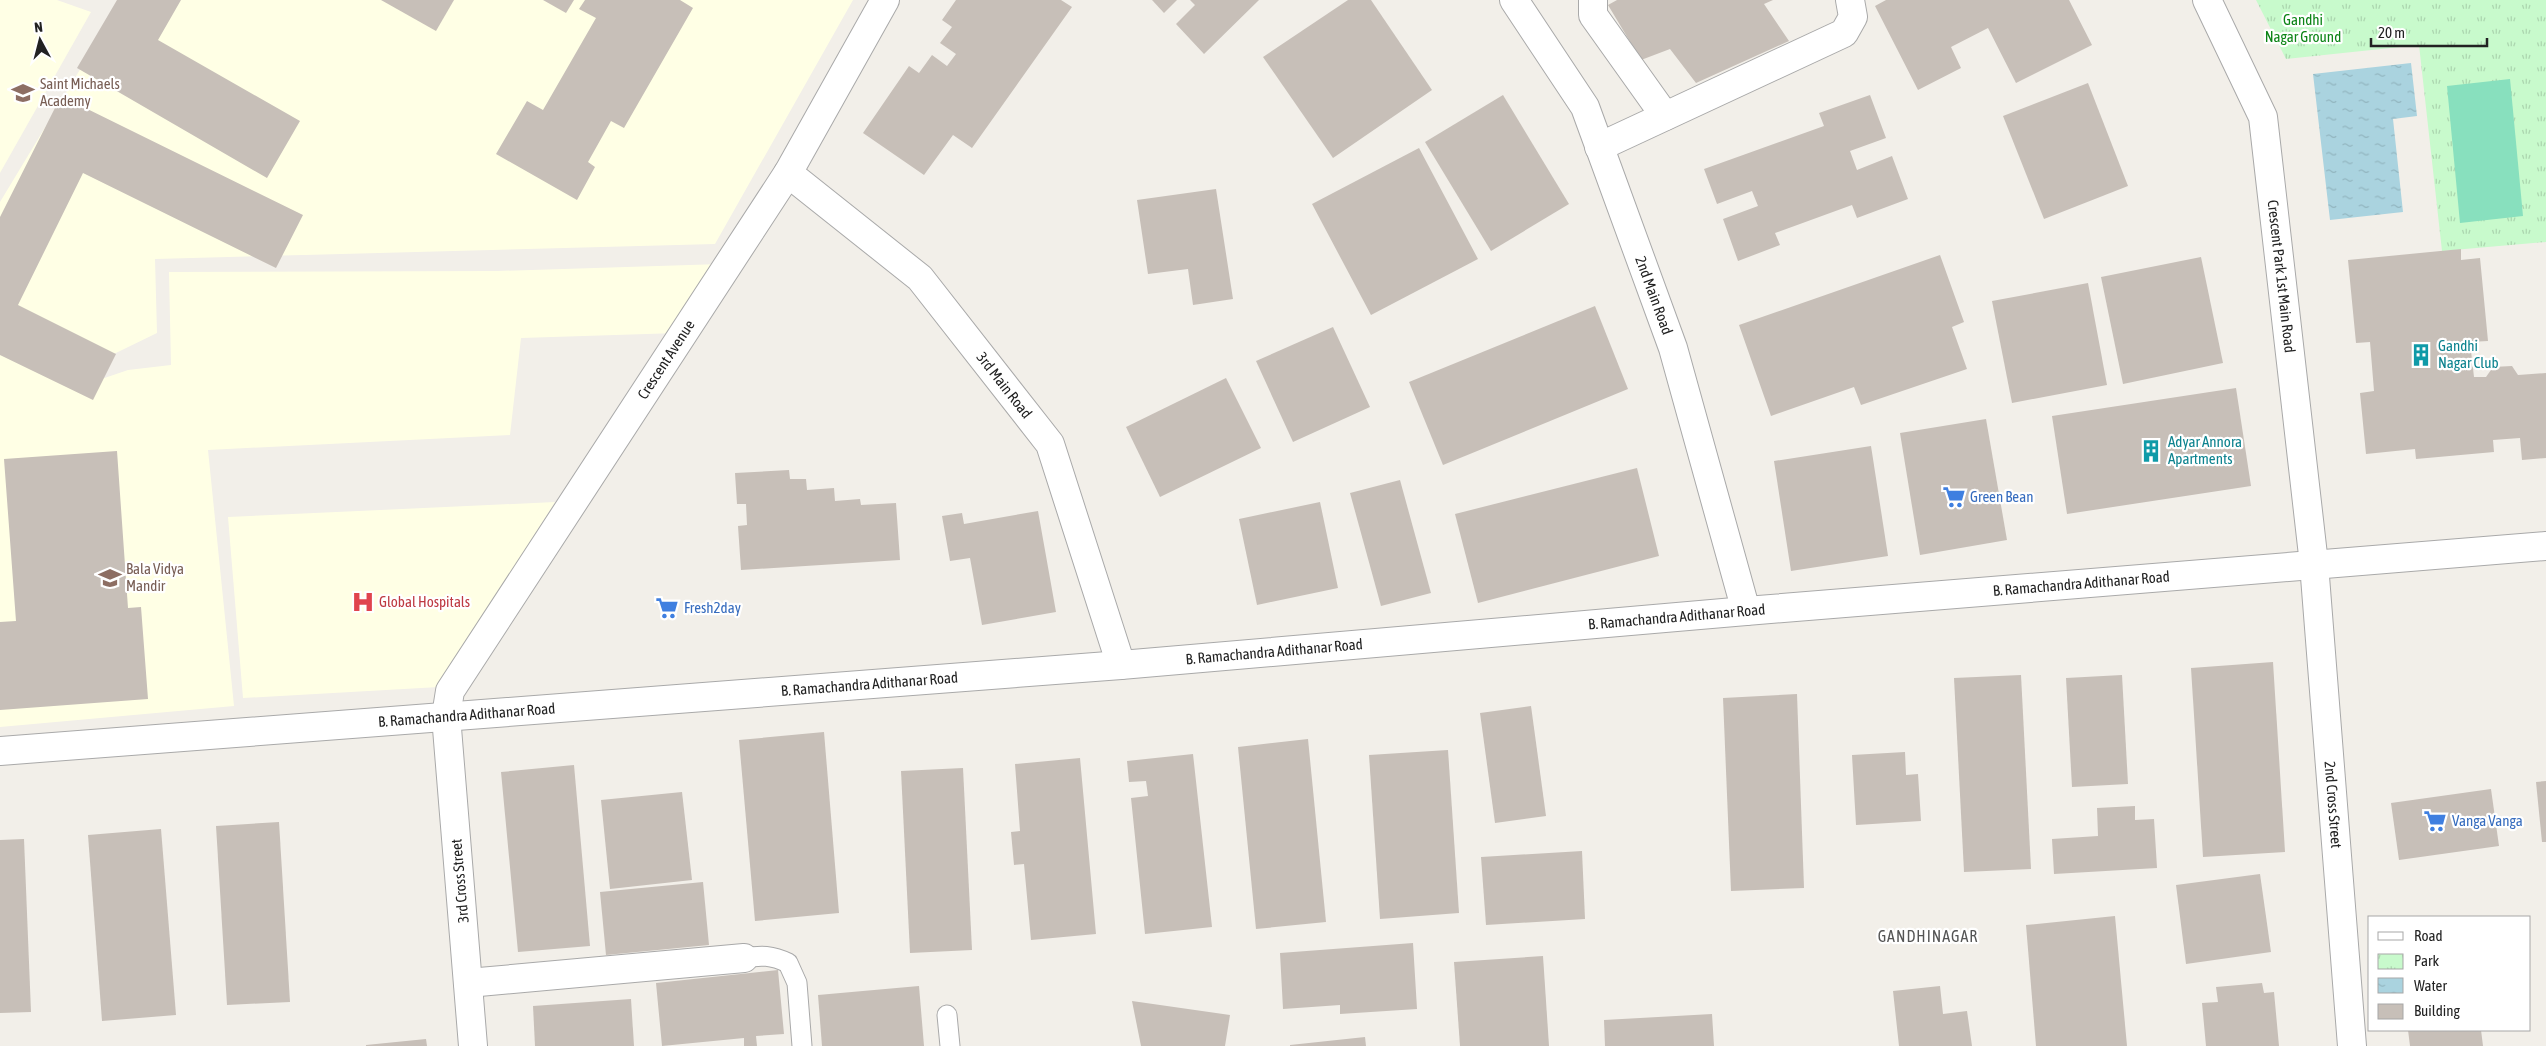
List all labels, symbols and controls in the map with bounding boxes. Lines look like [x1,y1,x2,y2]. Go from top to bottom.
park label: Gandhi Nagar Ground [2265,11,2341,45]
north arrow [15,15,65,65]
scale bar [2371,15,2487,47]
text: N [33,19,43,36]
text: 20 m [2378,24,2405,41]
place label: Saint Michaels Academy [40,75,120,109]
school or university icon: Saint Michaels Academy [10,80,36,106]
street label: Crescent Park 1st Main Road [2265,199,2299,354]
street label: 2nd Main Road [1632,254,1676,337]
street label: Crescent Avenue [634,317,698,402]
place label: Gandhi Nagar Club [2438,337,2499,371]
building icon: Gandhi Nagar Club [2408,342,2434,368]
street label: 3rd Main Road [973,349,1036,421]
place label: Adyar Annora Apartments [2168,433,2242,467]
building icon: Adyar Annora Apartments [2138,438,2164,464]
supermarket icon: Green Bean [1941,484,1967,510]
place label: Green Bean [1970,488,2033,505]
place label: Bala Vidya Mandir [126,560,184,594]
school or university icon: Bala Vidya Mandir [97,565,123,591]
street label: B. Ramachandra Adithanar Road [1992,568,2170,599]
hospital icon: Global Hospitals [350,589,376,615]
place label: Global Hospitals [379,593,470,610]
supermarket icon: Fresh2day [654,595,680,621]
place label: Fresh2day [684,599,741,616]
street label: B. Ramachandra Adithanar Road [1587,600,1766,633]
street label: B. Ramachandra Adithanar Road [1185,635,1363,667]
street label: B. Ramachandra Adithanar Road [780,669,959,699]
street label: B. Ramachandra Adithanar Road [377,699,556,730]
street label: 2nd Cross Street [2322,760,2345,849]
supermarket icon: Vanga Vanga [2422,808,2448,834]
place label: Vanga Vanga [2452,812,2523,829]
street label: 3rd Cross Street [447,838,472,924]
legend [2368,916,2531,1031]
district label: GANDHINAGAR [1878,927,1978,945]
text: Road [2414,927,2443,944]
text: Park [2414,952,2439,969]
text: Water [2414,977,2447,994]
text: Building [2414,1002,2460,1019]

